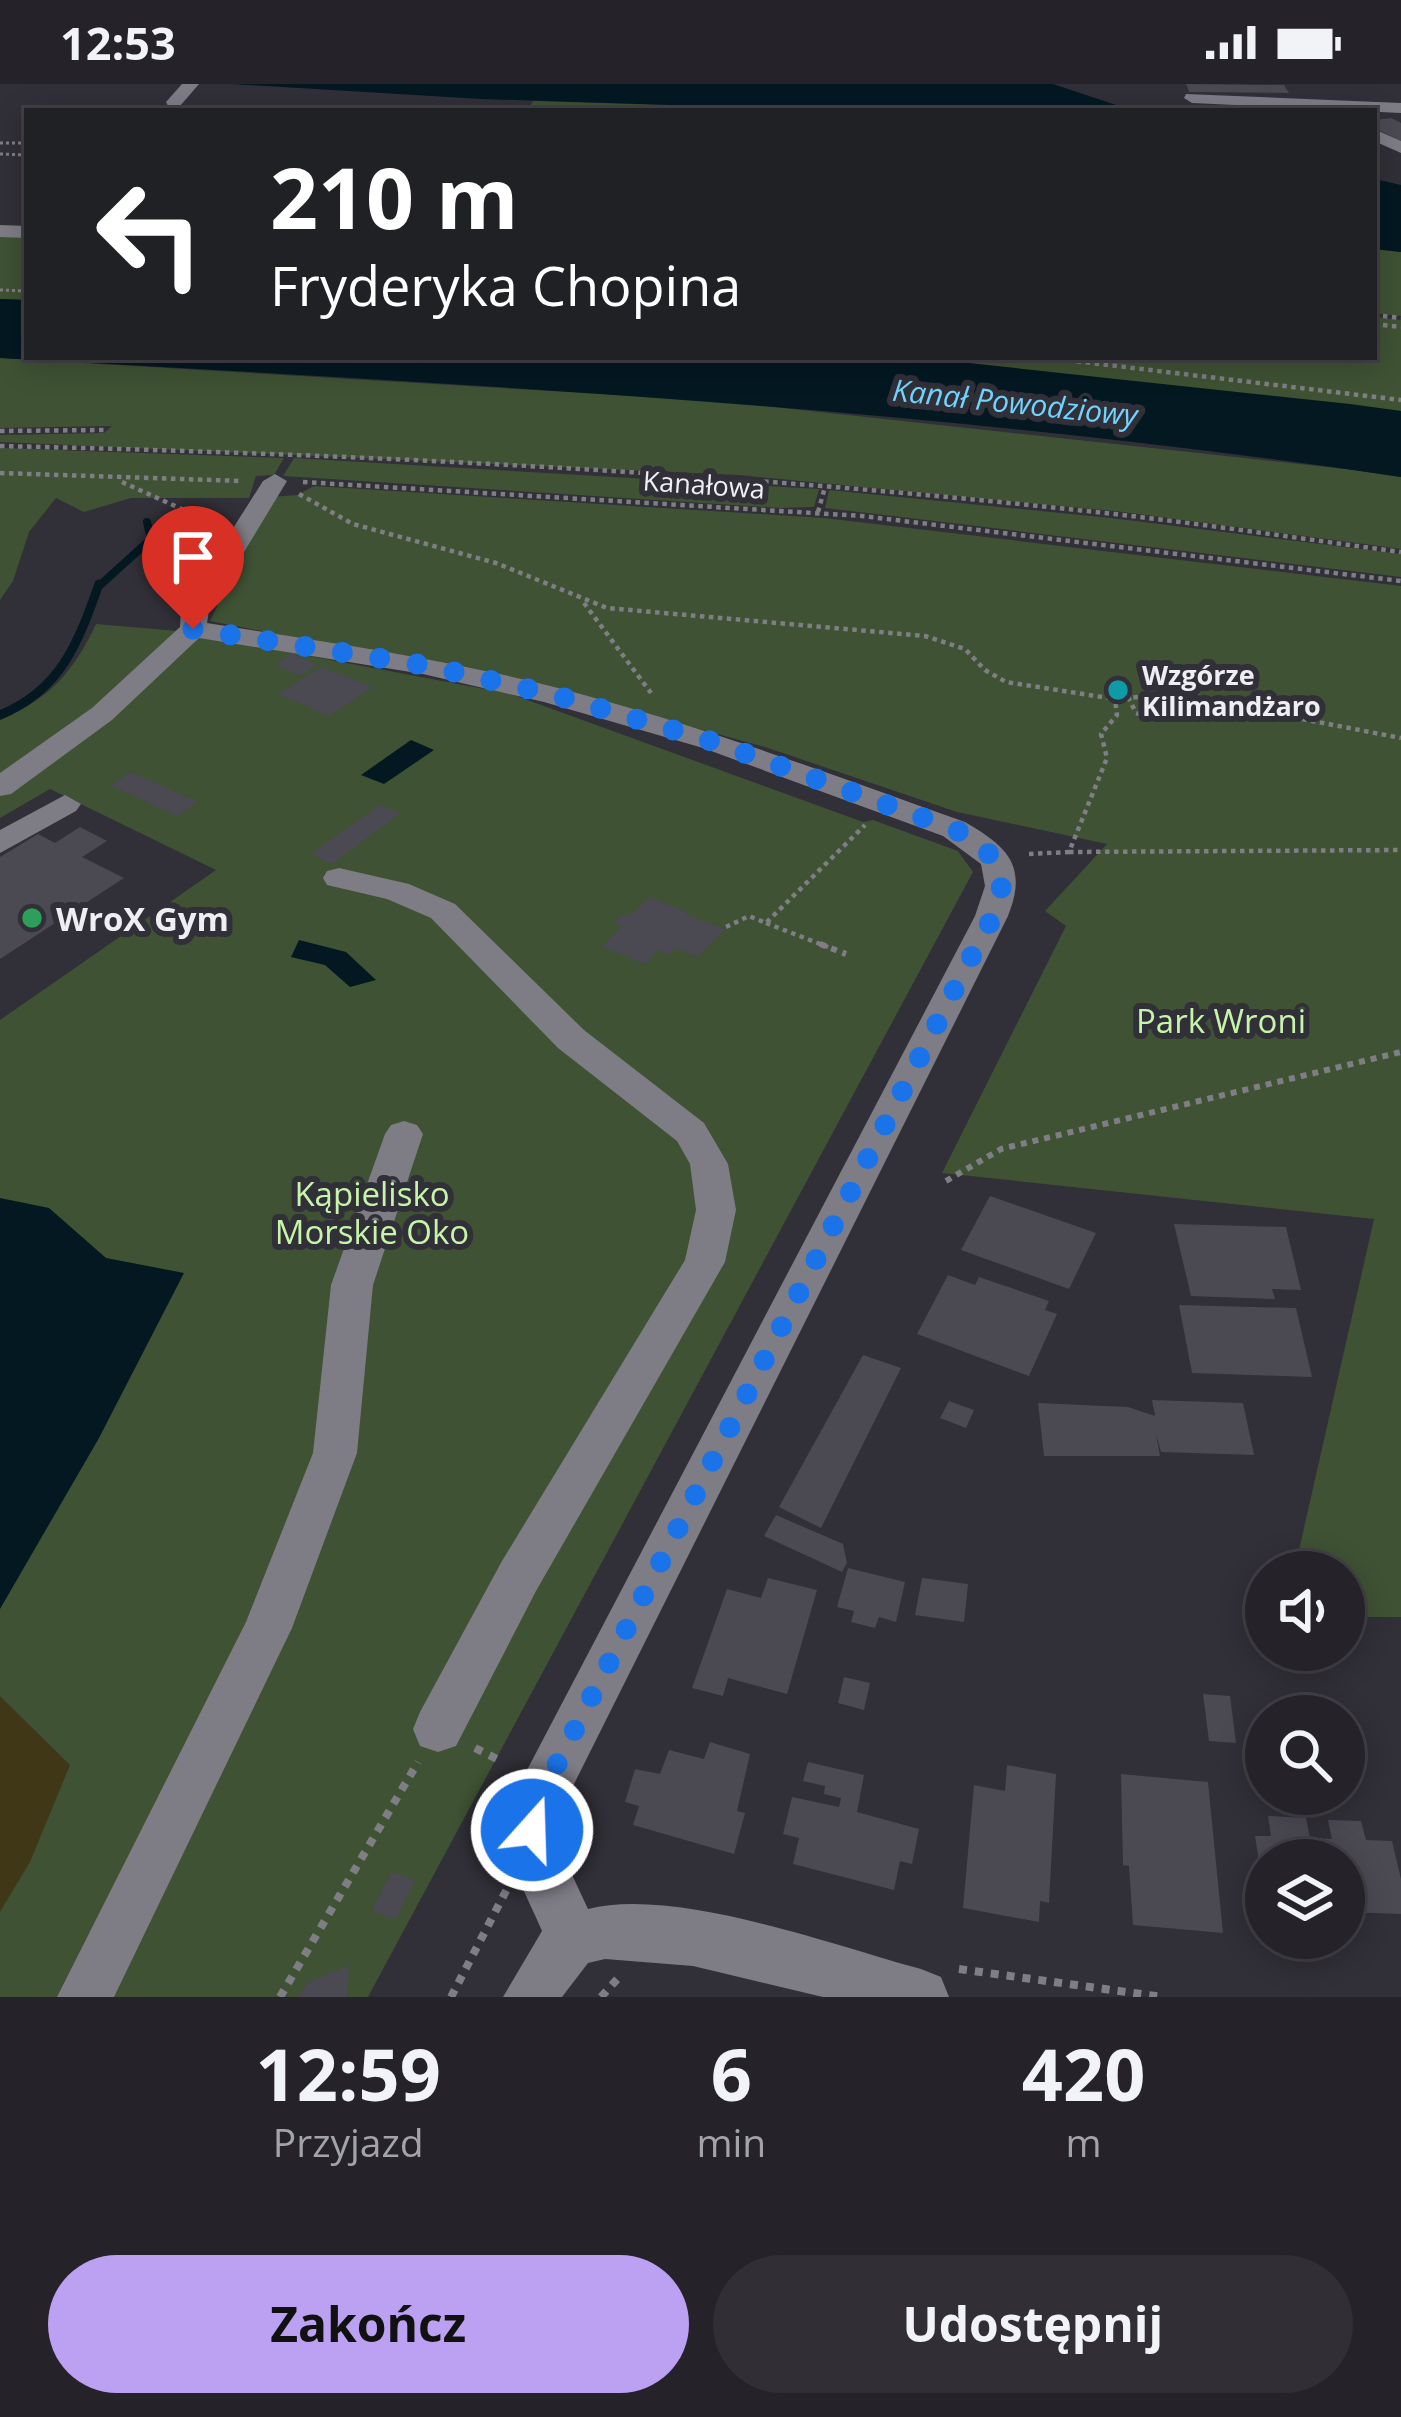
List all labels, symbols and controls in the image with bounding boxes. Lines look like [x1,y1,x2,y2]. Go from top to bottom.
text: 12:53 [60,12,176,73]
text: 210 m [270,139,518,254]
icon: left [72,156,228,312]
text: Fryderyka Chopina [270,248,741,322]
water label: Kanał Powodziowy [891,369,1142,435]
street label: Kanałowa [642,461,766,507]
pin [142,506,244,629]
icon: arrive [160,524,226,590]
place label: Wzgórze Kilimandżaro [1142,656,1321,724]
marker: Wzgórze Kilimandżaro [1105,677,1131,703]
place label: WroX Gym [56,896,229,941]
marker: WroX Gym [19,905,45,931]
park label: Park Wroni [1136,998,1306,1043]
park label: Kąpielisko Morskie Oko [275,1171,469,1254]
map controls [1245,1551,1365,1959]
button: sound [1245,1551,1365,1671]
button: search [1245,1695,1365,1815]
position arrow [469,1767,595,1893]
button: layers [1245,1839,1365,1959]
text: 12:59 [256,2024,441,2122]
text: 6 [711,2024,752,2122]
text: 420 [1022,2024,1145,2122]
text: Przyjazd [273,2115,424,2168]
text: min [696,2115,766,2168]
text: m [1066,2115,1102,2168]
button: Zakończ [48,2255,689,2393]
button: Udostępnij [713,2255,1353,2393]

